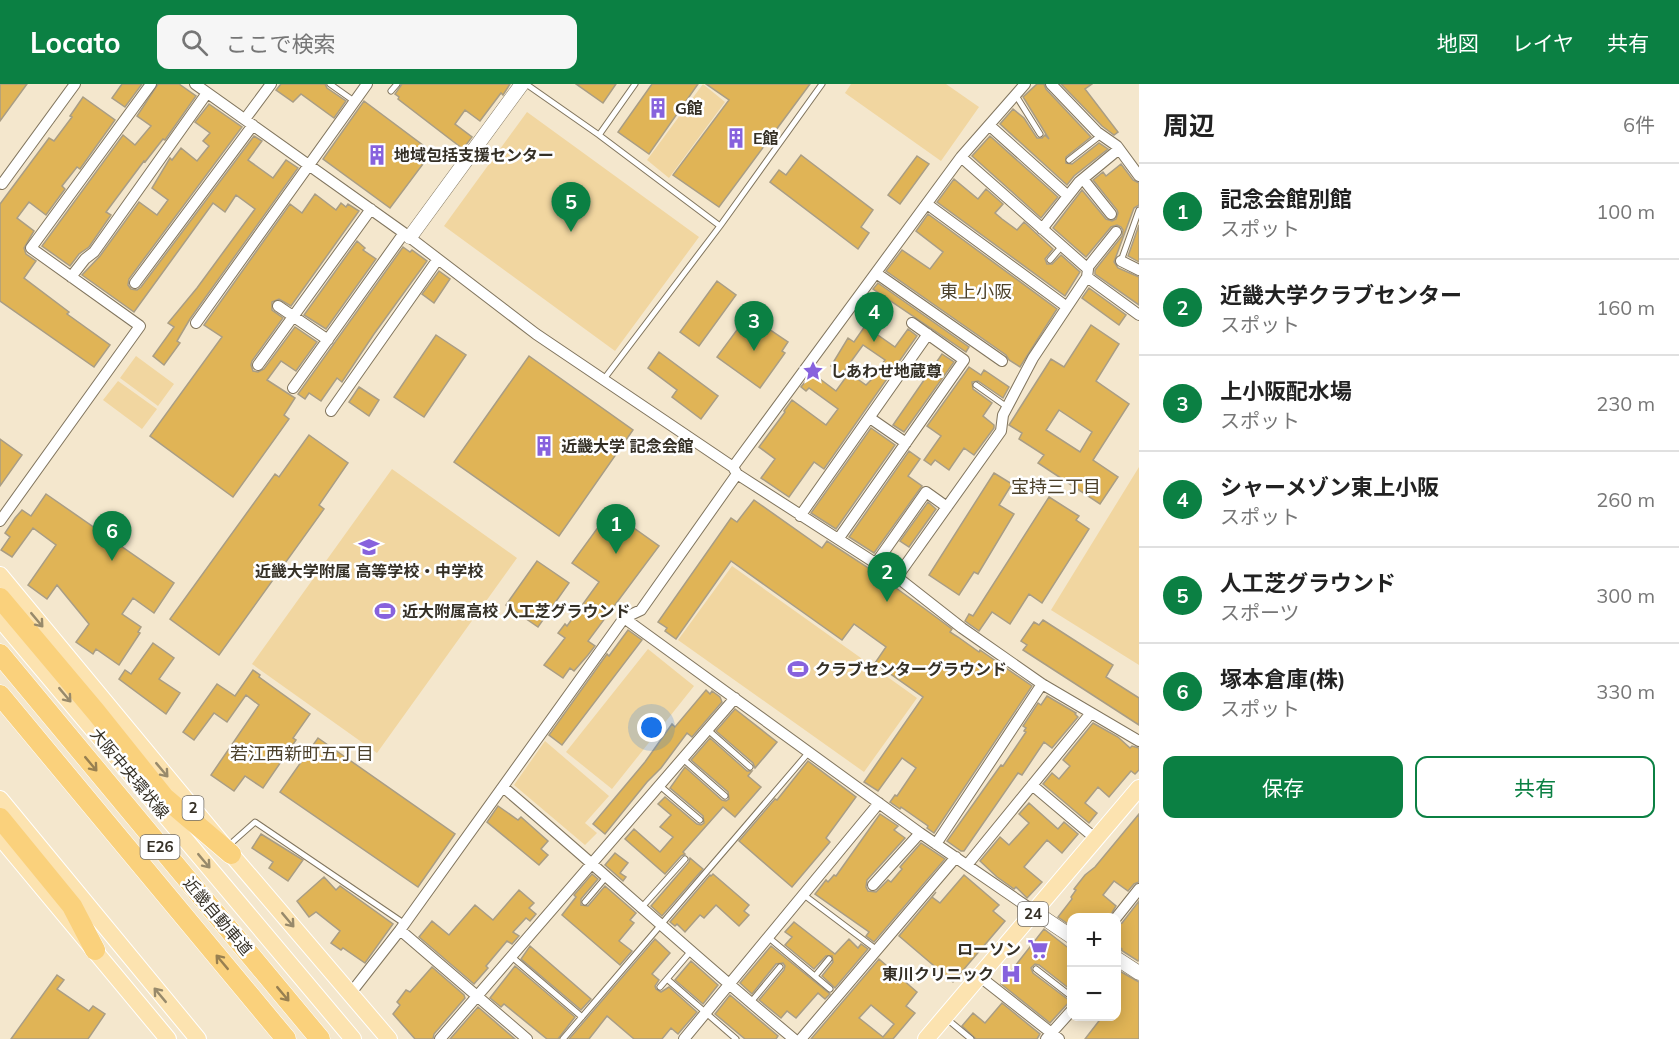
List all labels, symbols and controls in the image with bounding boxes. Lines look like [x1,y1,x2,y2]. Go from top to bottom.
search box [157,15,577,69]
text: Locato [30,25,121,60]
icon: search [178,26,211,59]
text: ここで検索 [226,30,336,58]
text: 地図 [1437,30,1479,56]
text: レイヤ [1512,30,1574,56]
text: 共有 [1607,30,1649,56]
building icon: G館 [646,96,670,120]
place label: G館 [675,98,703,118]
text: 周辺 [1163,109,1215,142]
text: 6件 [1623,112,1655,137]
building icon: E館 [724,126,748,150]
place label: E館 [753,128,779,148]
building icon: 地域包括支援センター [365,143,389,167]
place label: 地域包括支援センター [394,145,554,165]
pin: 5 [552,182,590,232]
text: 記念会館別館 [1220,185,1352,213]
text: 1 [1177,199,1189,224]
text: 100 m [1596,199,1655,224]
text: スポット [1220,216,1300,241]
district label: 東上小阪 [940,280,1012,303]
text: 近畿大学クラブセンター [1220,281,1462,309]
pin: 4 [854,292,894,342]
text: 2 [1177,295,1189,320]
text: 160 m [1596,295,1655,320]
pin: 3 [734,302,774,351]
text: スポット [1220,312,1300,337]
place icon: しあわせ地蔵尊 [801,359,825,383]
place label: しあわせ地蔵尊 [830,361,942,381]
text: 上小阪配水場 [1220,377,1352,405]
text: 3 [1177,391,1189,416]
text: 230 m [1596,391,1655,416]
text: スポット [1220,408,1300,433]
building icon: 近畿大学 記念会館 [532,434,556,458]
place label: 近畿大学 記念会館 [561,436,693,456]
text: シャーメゾン東上小阪 [1220,473,1439,501]
district label: 宝持三丁目 [1011,475,1101,498]
text: 4 [1177,487,1189,512]
text: 260 m [1596,487,1655,512]
pin: 1 [596,504,636,554]
text: スポット [1220,504,1300,529]
pin: 6 [92,512,132,561]
school or university icon: 近畿大学附属 高等学校・中学校 [357,535,381,559]
pin: 2 [868,552,906,602]
place label: 近畿大学附属 高等学校・中学校 [255,561,483,581]
text: 人工芝グラウンド [1220,569,1396,597]
text: 5 [1177,583,1189,608]
text: 300 m [1596,583,1655,608]
sports icon: 近大附属高校 人工芝グラウンド [373,599,397,623]
text: スポーツ [1220,600,1300,625]
place label: 近大附属高校 人工芝グラウンド [402,601,630,621]
one-way arrow [31,612,44,628]
sports icon: クラブセンターグラウンド [786,657,810,681]
place label: クラブセンターグラウンド [815,659,1007,679]
text: 塚本倉庫(株) [1220,665,1346,693]
text: 6 [1177,679,1189,704]
text: 330 m [1596,679,1655,704]
one-way arrow [58,687,72,702]
text: スポット [1220,696,1300,721]
your location [637,713,666,742]
street label: 大阪中央環状線 [86,724,174,822]
district label: 若江西新町五丁目 [230,742,374,765]
one-way arrow [84,756,98,771]
button: 保存 [1163,756,1403,818]
button: 共有 [1415,756,1655,818]
one-way arrow [155,762,168,778]
road number: 2 [182,796,204,820]
road number: E26 [140,835,180,859]
one-way arrow [197,853,211,868]
street label: 近畿自動車道 [179,873,257,959]
road number: 24 [1018,902,1048,926]
one-way arrow [281,912,294,928]
map controls [1067,913,1121,1021]
button: + [1067,913,1121,967]
supermarket icon: ローソン [1026,937,1050,961]
place label: ローソン [957,939,1021,959]
one-way arrow [215,954,228,970]
hospital icon: 東川クリニック [999,962,1023,986]
place label: 東川クリニック [882,964,994,984]
button: − [1067,967,1121,1021]
one-way arrow [276,986,290,1001]
one-way arrow [153,988,167,1003]

